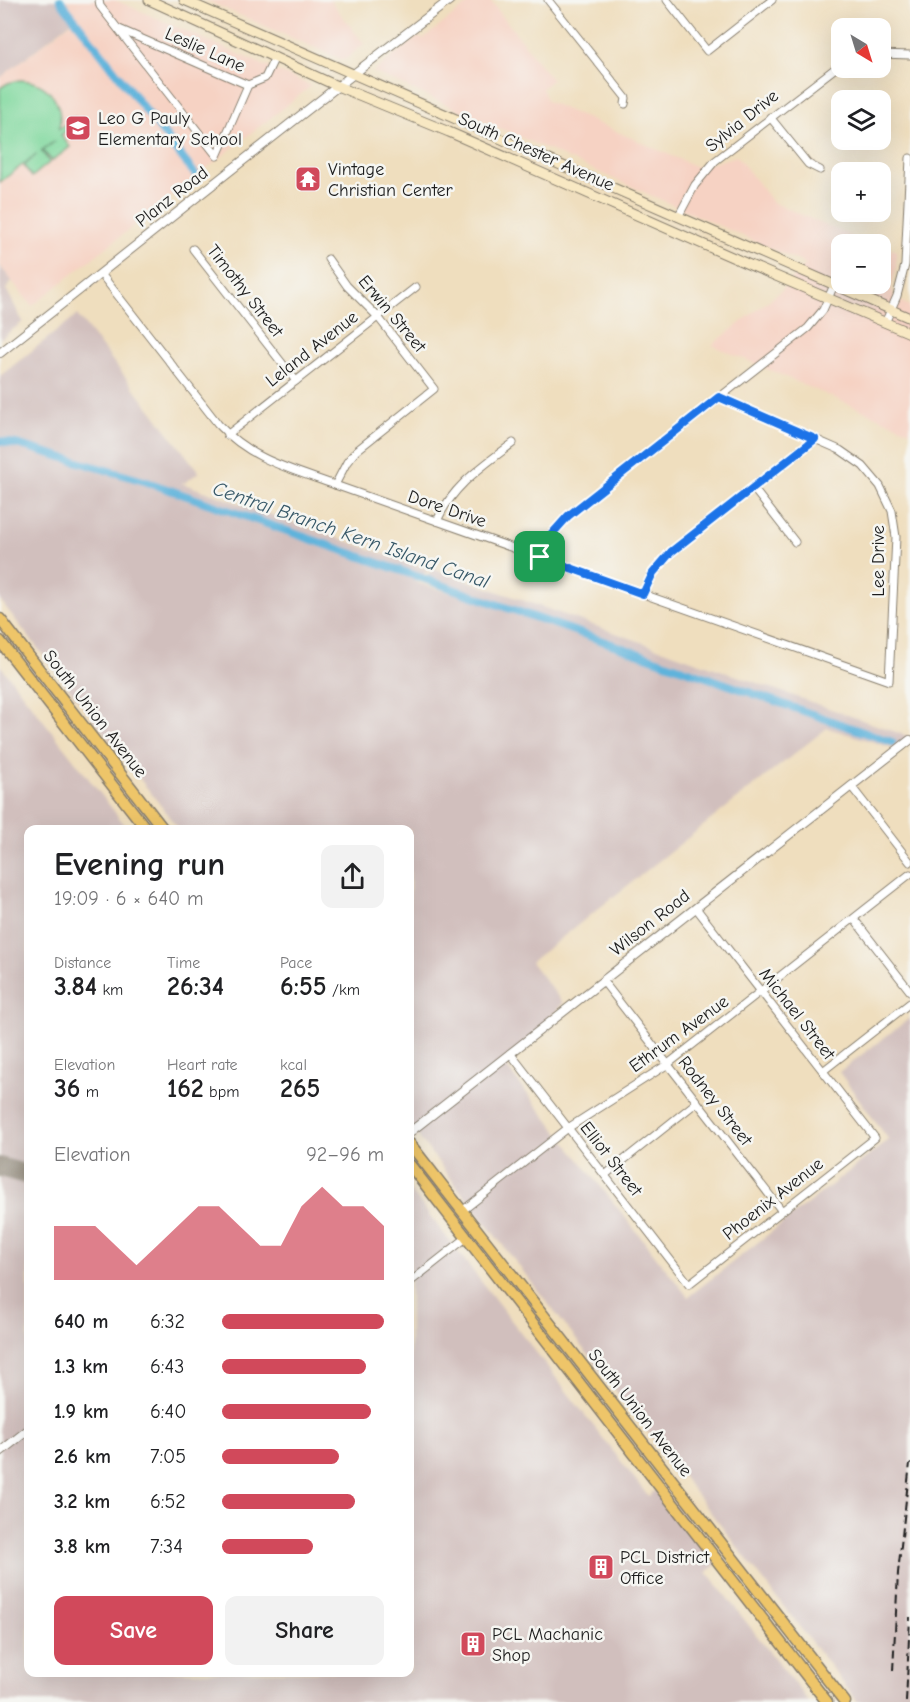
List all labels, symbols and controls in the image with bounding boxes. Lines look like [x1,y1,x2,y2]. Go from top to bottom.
north arrow [831,18,891,78]
map controls [831,18,891,294]
street label: Leslie Lane [162,23,248,77]
street label: Sylvia Drive [701,85,783,157]
button: layers [831,90,891,150]
place label: Leo G Pauly Elementary School [98,108,242,150]
street label: South Chester Avenue [455,108,617,196]
school or university icon: Leo G Pauly Elementary School [63,113,93,143]
place label: Vintage Christian Center [328,159,454,201]
street label: Planz Road [132,162,212,232]
button: + [831,162,891,222]
temple icon: Vintage Christian Center [293,164,323,194]
button: − [831,234,891,294]
street label: Timothy Street [202,241,288,342]
street label: Erwin Street [354,271,431,357]
street label: Leland Avenue [262,306,362,392]
water label: Central Branch Kern Island Canal [210,477,493,593]
street label: Dore Drive [405,486,489,532]
street label: Lee Drive [868,525,889,597]
pin [514,531,565,582]
icon: arrive [523,540,556,573]
street label: South Union Avenue [39,646,151,782]
text: Evening run [54,845,225,883]
button: share [321,845,384,908]
street label: Wilson Road [606,885,694,961]
text: 19:09 · 6 × 640 m [54,887,203,910]
text: Distance [54,954,111,972]
text: Time [167,954,200,972]
text: Pace [280,954,312,972]
street label: Michael Street [755,964,840,1065]
text: 3.84 [54,972,97,1002]
text: 26:34 [167,972,224,1002]
text: 6:55 [280,972,327,1002]
text: km [97,981,123,999]
text: /km [327,981,360,999]
street label: Ethrum Avenue [625,991,733,1077]
street label: Rodney Street [674,1052,757,1151]
text: Elevation [54,1056,115,1074]
text: Heart rate [167,1056,238,1074]
text: kcal [280,1056,307,1074]
text: 36 [54,1074,80,1104]
text: 162 [167,1074,204,1104]
text: 265 [280,1074,320,1104]
text: m [80,1083,99,1101]
text: bpm [204,1083,239,1101]
street label: Elliot Street [576,1118,647,1201]
text: Elevation [54,1143,131,1166]
text: 92–96 m [306,1143,384,1166]
street label: Phoenix Avenue [719,1153,827,1245]
text: 640 m [54,1310,108,1333]
text: 6:32 [150,1310,185,1333]
street label: South Union Avenue [584,1345,696,1481]
text: 1.3 km [54,1355,108,1378]
text: 6:43 [150,1355,184,1378]
text: 1.9 km [54,1400,109,1423]
text: 6:40 [150,1400,186,1423]
text: 2.6 km [54,1445,111,1468]
text: 7:05 [150,1445,186,1468]
text: 3.2 km [54,1490,110,1513]
text: 6:52 [150,1490,186,1513]
text: 3.8 km [54,1535,111,1558]
text: 7:34 [150,1535,183,1558]
place label: PCL District Office [620,1547,710,1589]
building icon: PCL District Office [586,1552,616,1582]
button: Save [54,1596,213,1665]
button: Share [225,1596,384,1665]
place label: PCL Machanic Shop [492,1624,603,1666]
building icon: PCL Machanic Shop [458,1629,488,1659]

